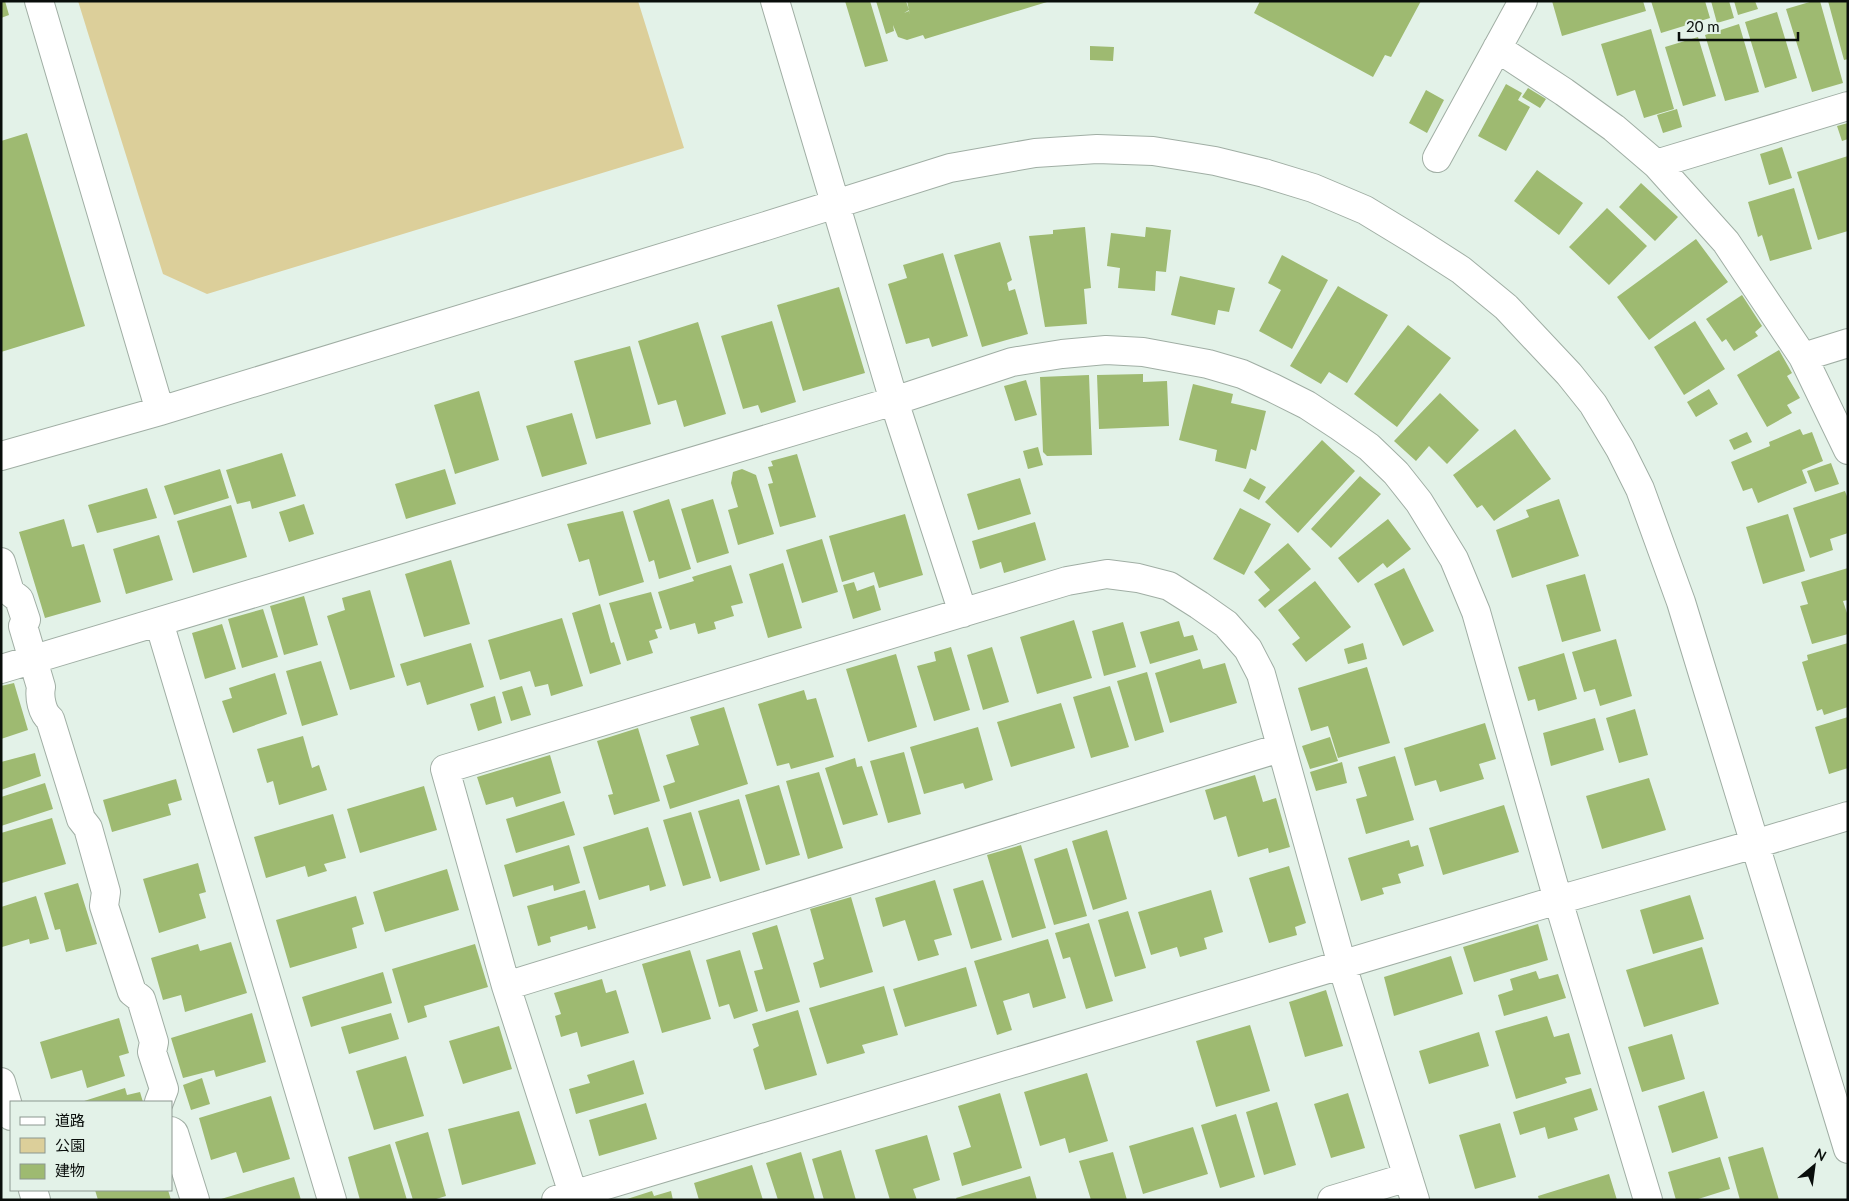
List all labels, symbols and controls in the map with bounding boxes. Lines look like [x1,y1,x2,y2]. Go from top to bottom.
scale bar [1679,10,1798,42]
text: 20 m [1686,17,1720,35]
legend [10,1101,172,1191]
text: 道路 [55,1111,85,1129]
text: 公園 [55,1136,85,1154]
north arrow [1789,1141,1839,1191]
text: N [1812,1144,1829,1164]
text: 建物 [55,1161,85,1179]

